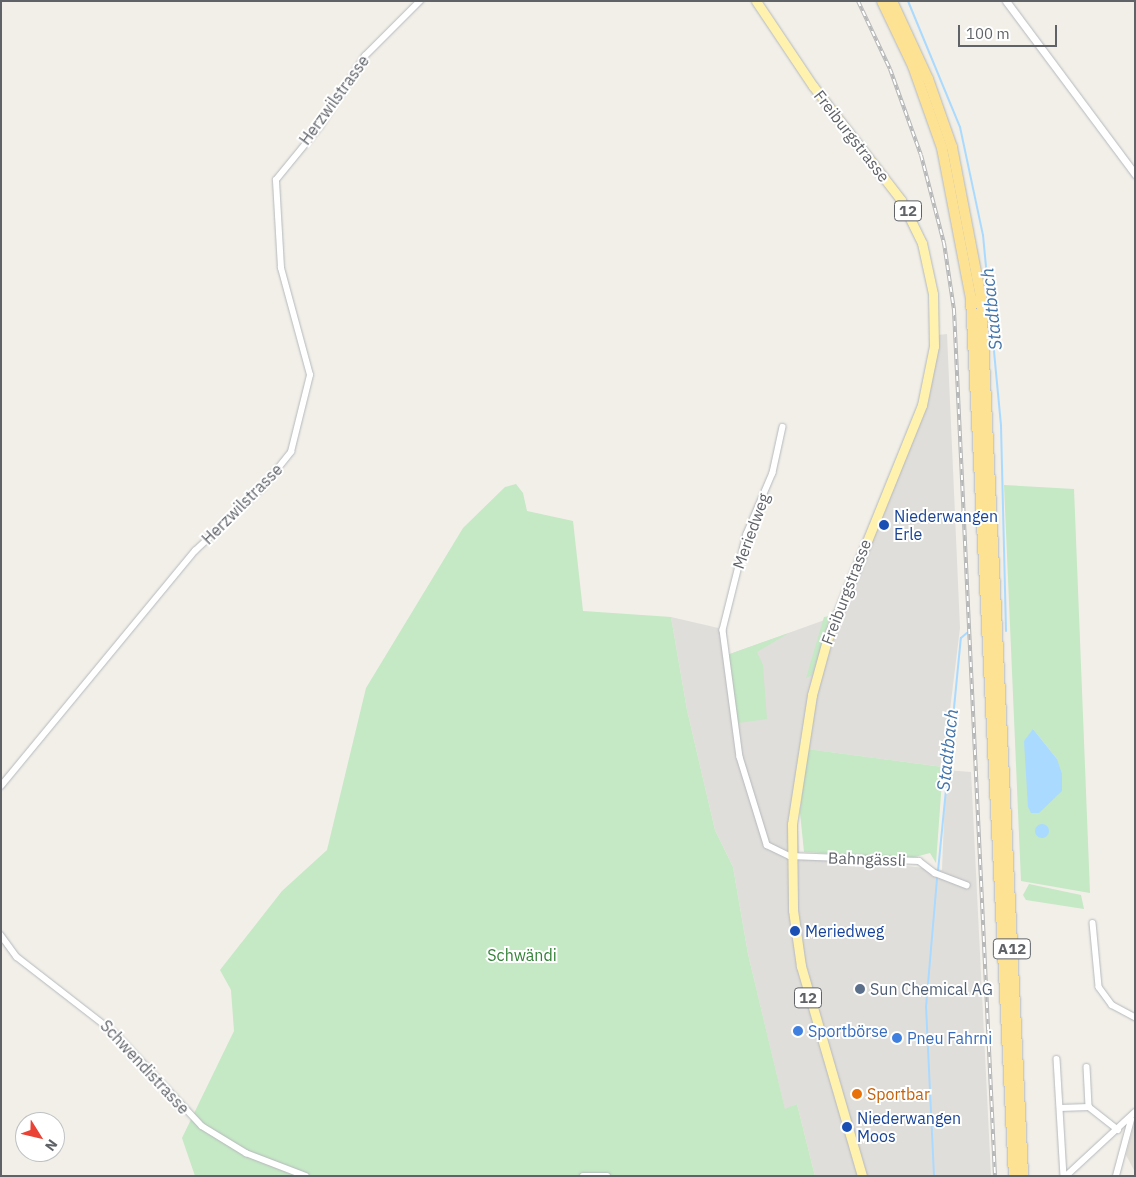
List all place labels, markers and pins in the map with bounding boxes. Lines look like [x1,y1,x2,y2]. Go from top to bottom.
place label: Niederwangen Erle [894,506,998,544]
marker: Niederwangen Erle [878,519,890,531]
place label: Meriedweg [805,921,884,941]
marker: Meriedweg [789,925,801,937]
place label: Sun Chemical AG [870,979,993,999]
marker: Sun Chemical AG [854,983,866,995]
place label: Sportbörse [808,1021,888,1041]
marker: Sportbörse [792,1025,804,1037]
place label: Pneu Fahrni [907,1028,992,1048]
marker: Pneu Fahrni [891,1032,903,1044]
place label: Sportbar [867,1084,930,1104]
marker: Sportbar [851,1088,863,1100]
place label: Niederwangen Moos [857,1108,961,1146]
marker: Niederwangen Moos [841,1121,853,1133]

